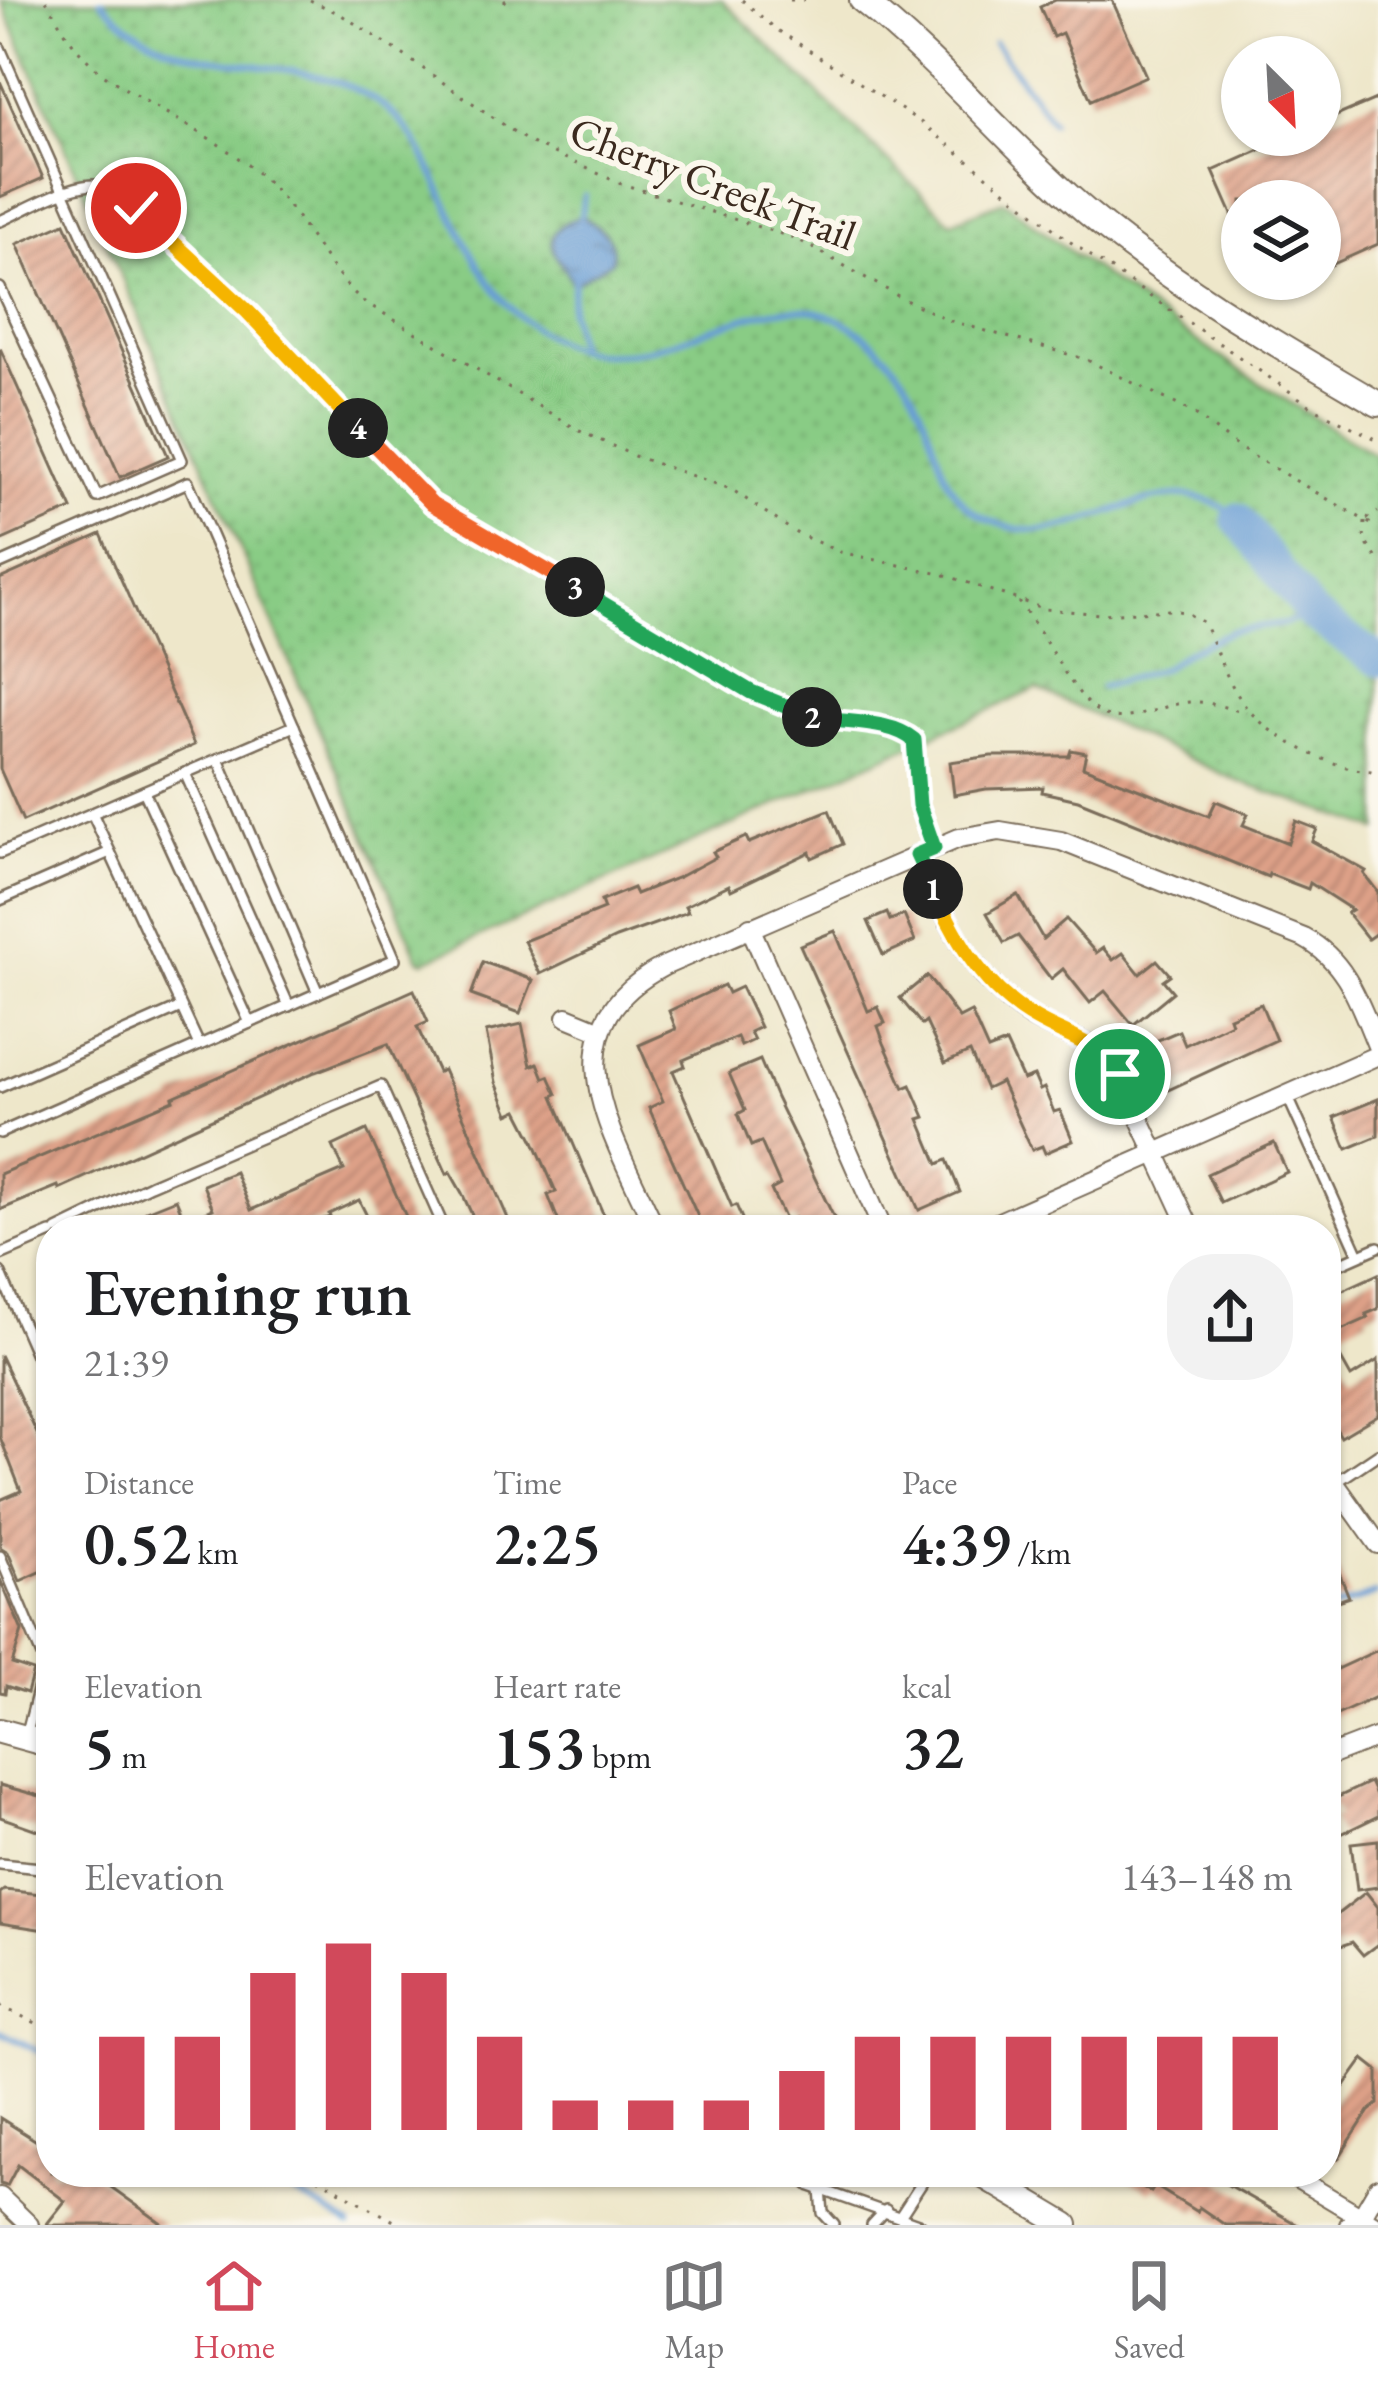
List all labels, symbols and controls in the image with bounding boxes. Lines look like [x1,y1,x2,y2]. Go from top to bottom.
north arrow [1221,36,1341,156]
map controls [1221,36,1341,300]
street label: Cherry Creek Trail [562,103,864,263]
pin [85,157,187,259]
icon: check [103,175,169,241]
button: layers [1221,180,1341,300]
pin: 4 [328,398,388,458]
text: 4 [349,406,367,449]
pin: 3 [545,557,605,617]
text: 3 [566,565,584,608]
pin: 2 [782,687,842,747]
text: 2 [803,695,821,738]
pin: 1 [903,859,963,919]
text: 1 [924,867,942,910]
pin [1069,1023,1171,1125]
icon: arrive [1087,1041,1153,1107]
text: Evening run [84,1249,412,1335]
button: share [1167,1254,1293,1380]
text: 21:39 [84,1337,169,1388]
text: Distance [84,1461,194,1504]
text: Time [493,1461,562,1504]
text: Pace [902,1461,957,1504]
text: 0.52 [84,1504,191,1582]
text: 2:25 [493,1504,602,1582]
text: 4:39 [902,1504,1011,1582]
text: km [191,1531,239,1574]
text: /km [1011,1531,1072,1574]
text: Elevation [84,1665,203,1708]
text: Heart rate [493,1665,621,1708]
text: kcal [902,1665,952,1708]
text: 5 [84,1708,115,1786]
text: 153 [493,1708,585,1786]
text: 32 [902,1708,964,1786]
text: m [115,1735,147,1778]
text: bpm [585,1735,652,1778]
text: Elevation [84,1851,224,1902]
text: 143–148 m [1121,1851,1293,1902]
tab: Home [193,2253,275,2368]
tab: Map [661,2253,727,2368]
tab: Saved [1114,2253,1185,2368]

